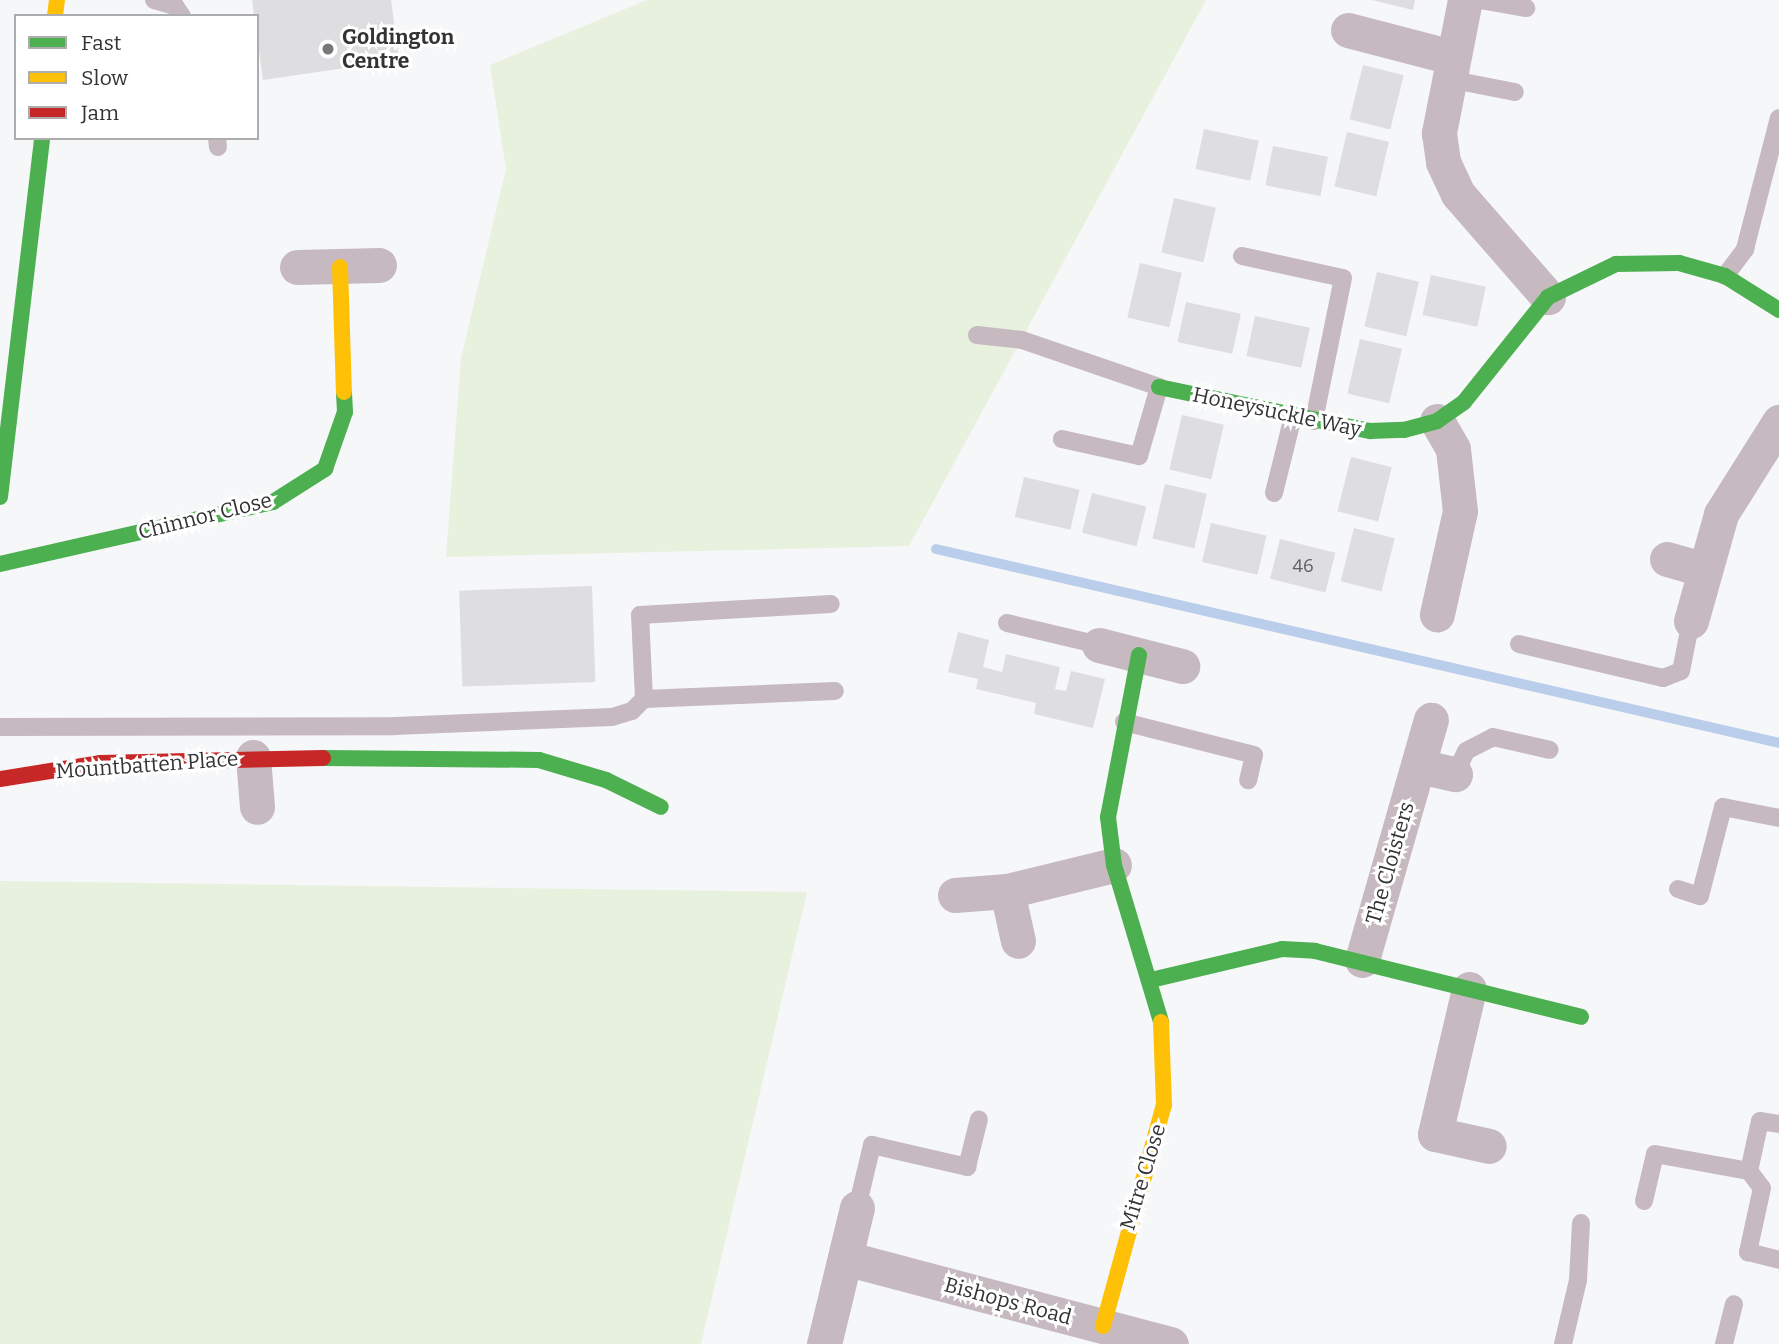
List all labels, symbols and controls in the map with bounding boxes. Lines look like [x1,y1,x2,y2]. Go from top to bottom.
legend [14,14,259,140]
place label: Goldington Centre [342,24,454,74]
text: Fast [81,30,121,56]
marker: Goldington Centre [320,41,336,57]
text: Slow [81,65,128,91]
text: Jam [81,100,119,126]
street label: Honeysuckle Way [1190,382,1364,442]
street label: Chinnor Close [135,487,275,545]
house number: 46 [1292,555,1314,577]
street label: Mountbatten Place [55,746,239,784]
street label: The Cloisters [1361,799,1419,927]
street label: Mitre Close [1115,1121,1171,1233]
street label: Bishops Road [942,1272,1074,1330]

